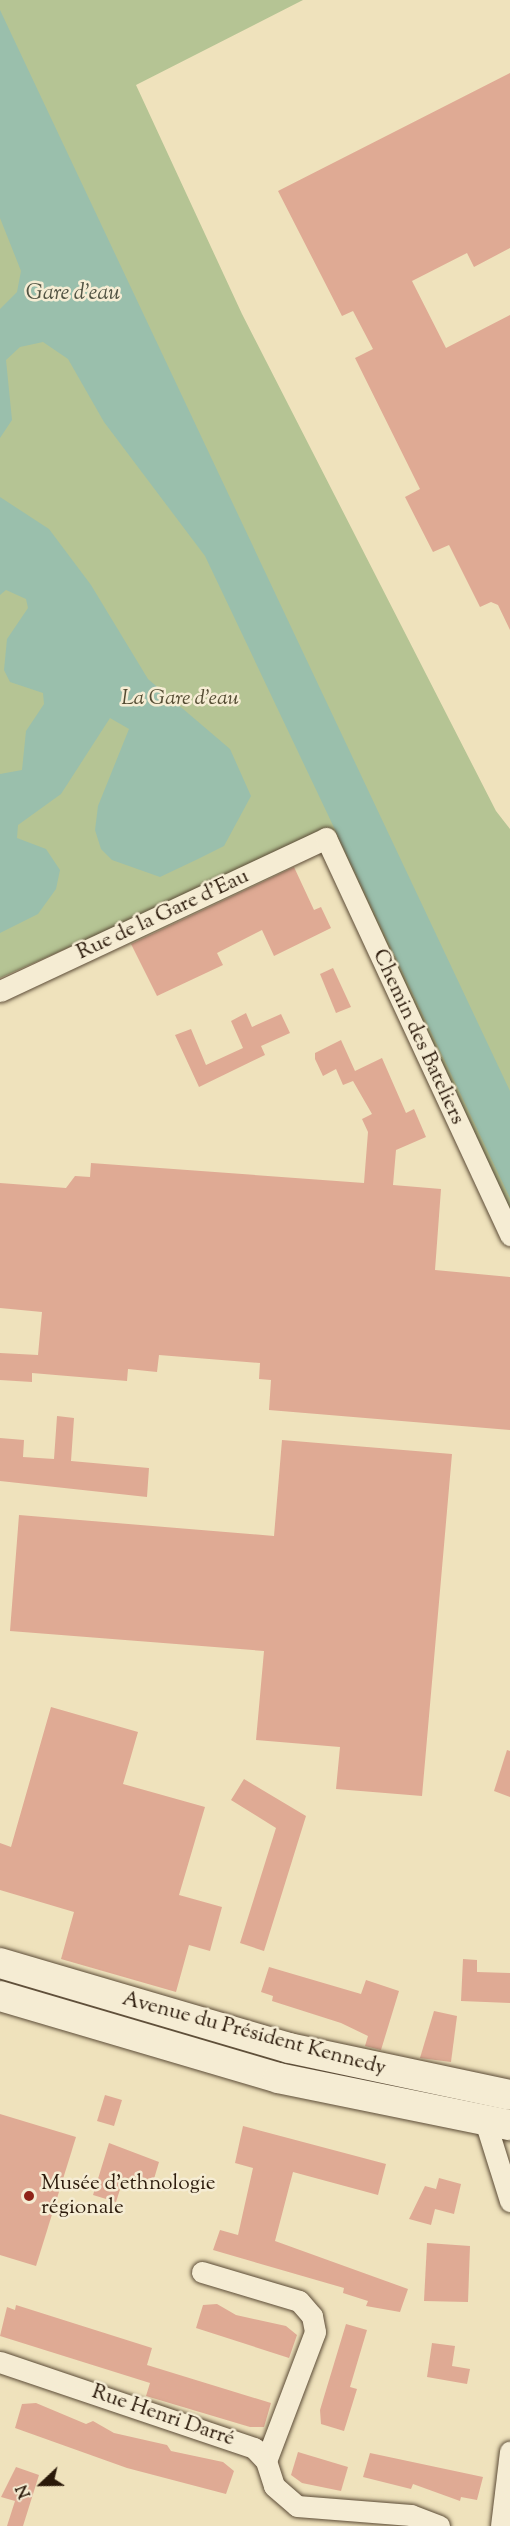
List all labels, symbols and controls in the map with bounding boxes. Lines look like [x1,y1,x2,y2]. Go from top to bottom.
water label: Gare d'eau [26,282,120,308]
park label: La Gare d'eau [121,686,239,712]
street label: Rue de la Gare d'Eau [73,864,253,966]
street label: Chemin des Bateliers [366,945,470,1129]
street label: Avenue du Président Kennedy [119,1987,389,2081]
place label: Musée d'ethnologie régionale [41,2171,216,2221]
marker: Musée d'ethnologie régionale [22,2189,36,2203]
street label: Rue Henri Darré [88,2380,238,2452]
north arrow [12,2454,72,2514]
text: N [12,2481,38,2501]

